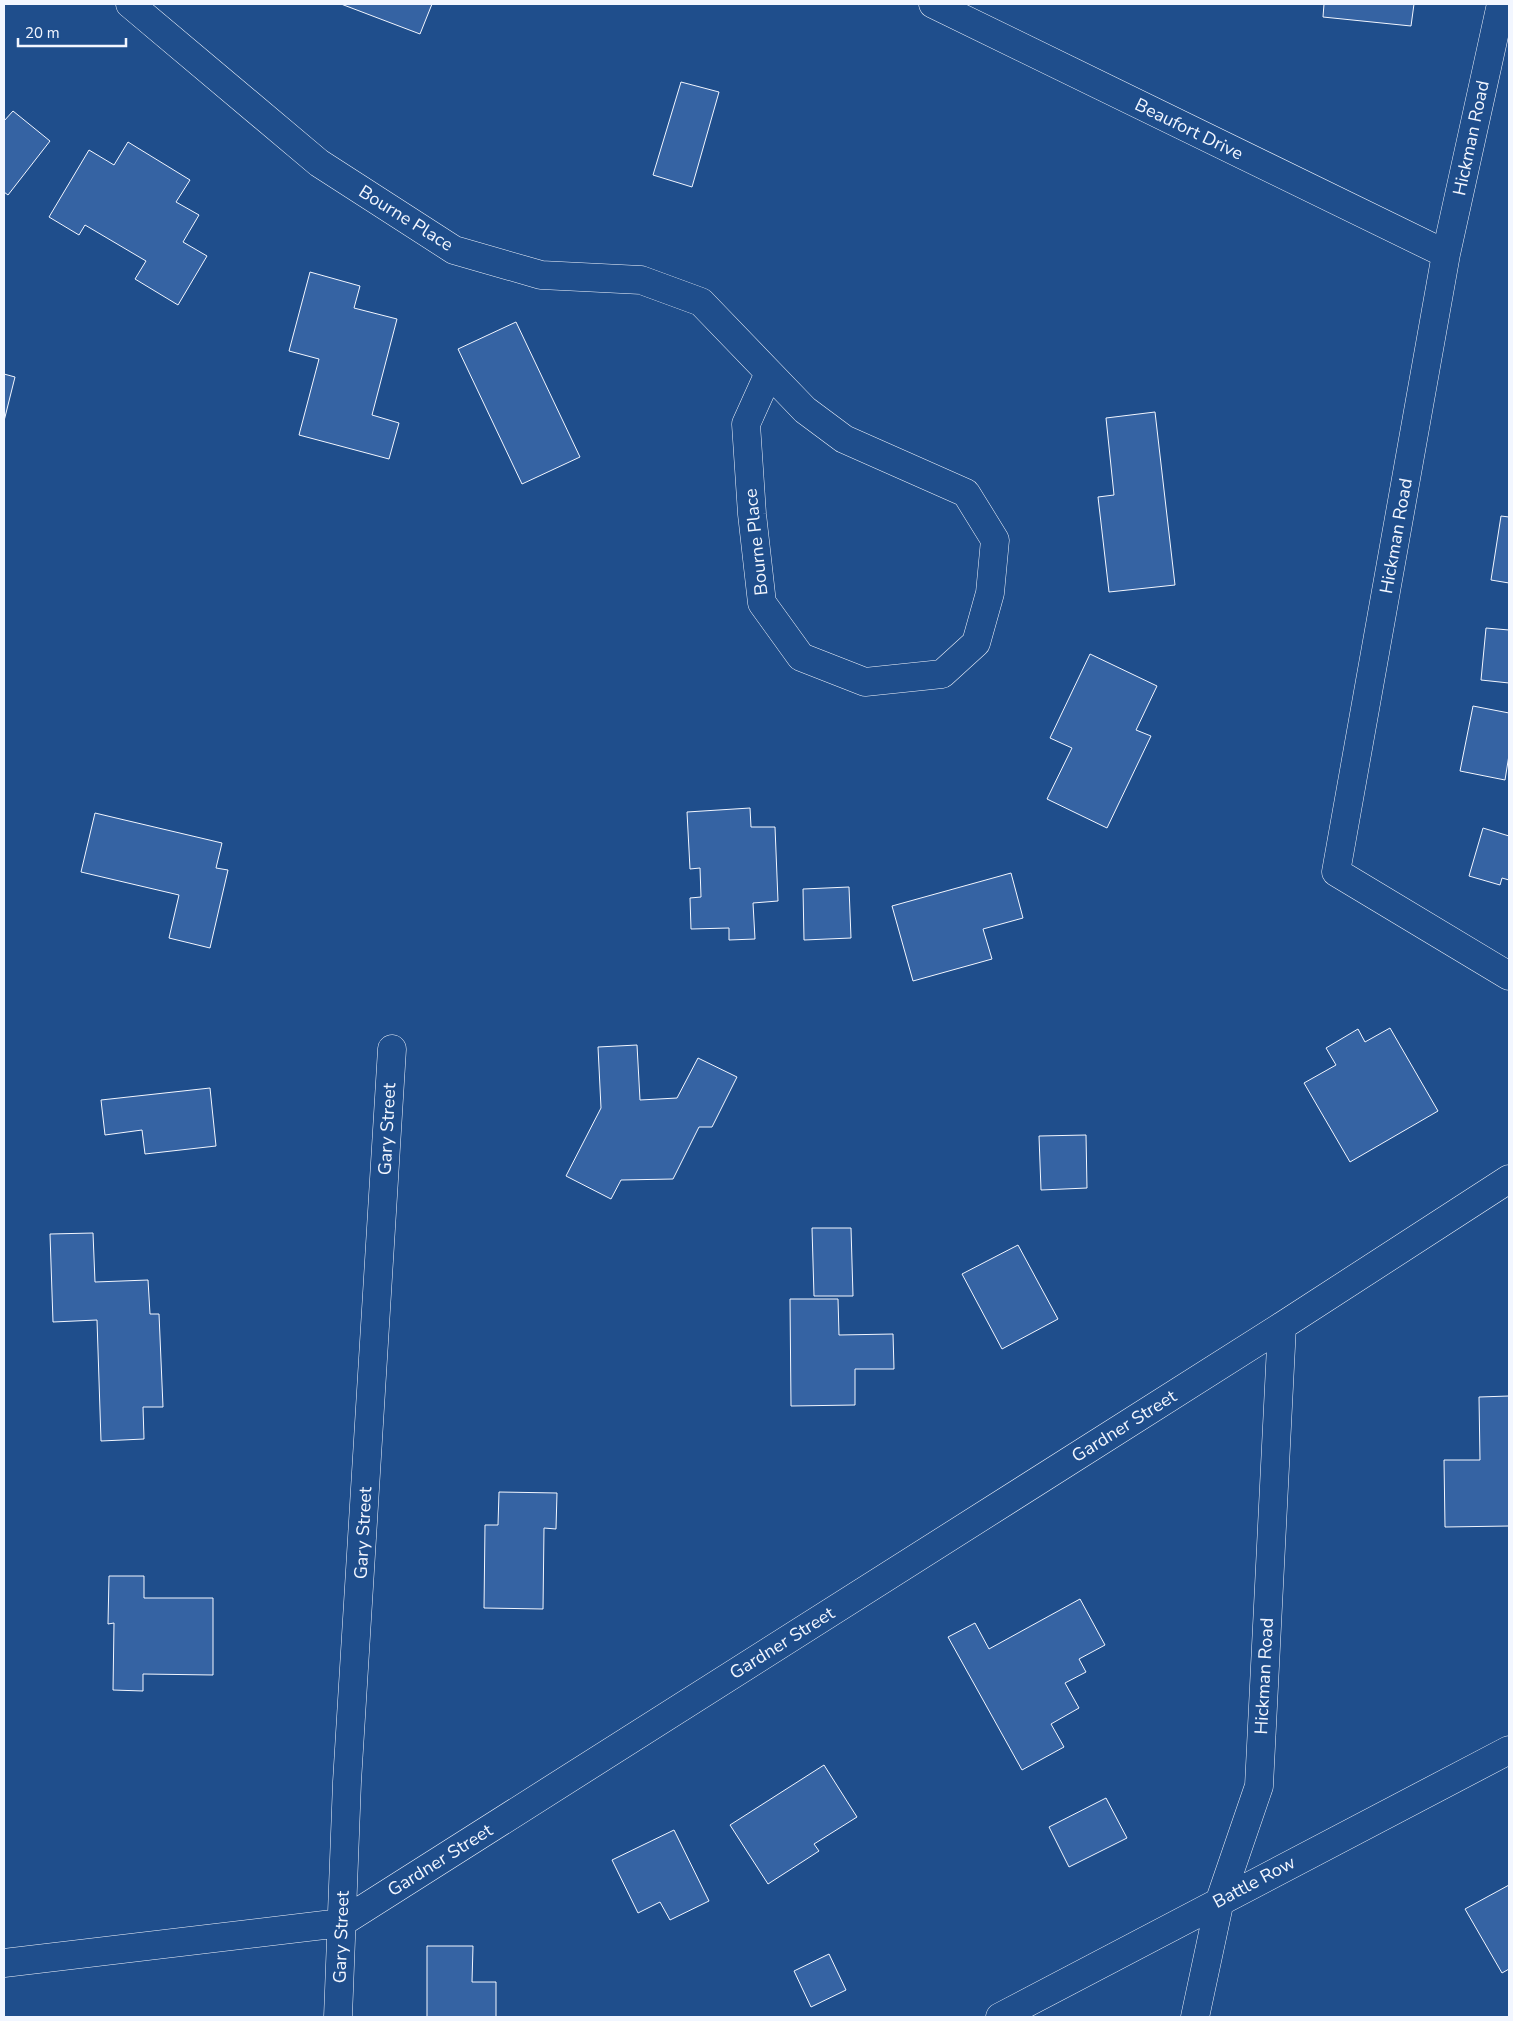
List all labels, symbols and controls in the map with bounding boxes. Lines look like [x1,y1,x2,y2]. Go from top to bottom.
scale bar [18,15,125,47]
text: 20 m [25,23,60,43]
street label: Hickman Road [1447,78,1495,198]
street label: Beaufort Drive [1131,92,1247,166]
street label: Bourne Place [354,179,458,257]
street label: Hickman Road [1374,476,1418,596]
street label: Bourne Place [738,487,774,597]
street label: Gary Street [373,1081,401,1176]
street label: Gardner Street [1067,1384,1182,1468]
street label: Gary Street [349,1485,377,1580]
street label: Gardner Street [725,1601,840,1685]
street label: Hickman Road [1249,1617,1279,1735]
street label: Gardner Street [383,1818,498,1902]
street label: Battle Row [1208,1850,1300,1914]
street label: Gary Street [327,1890,355,1984]

